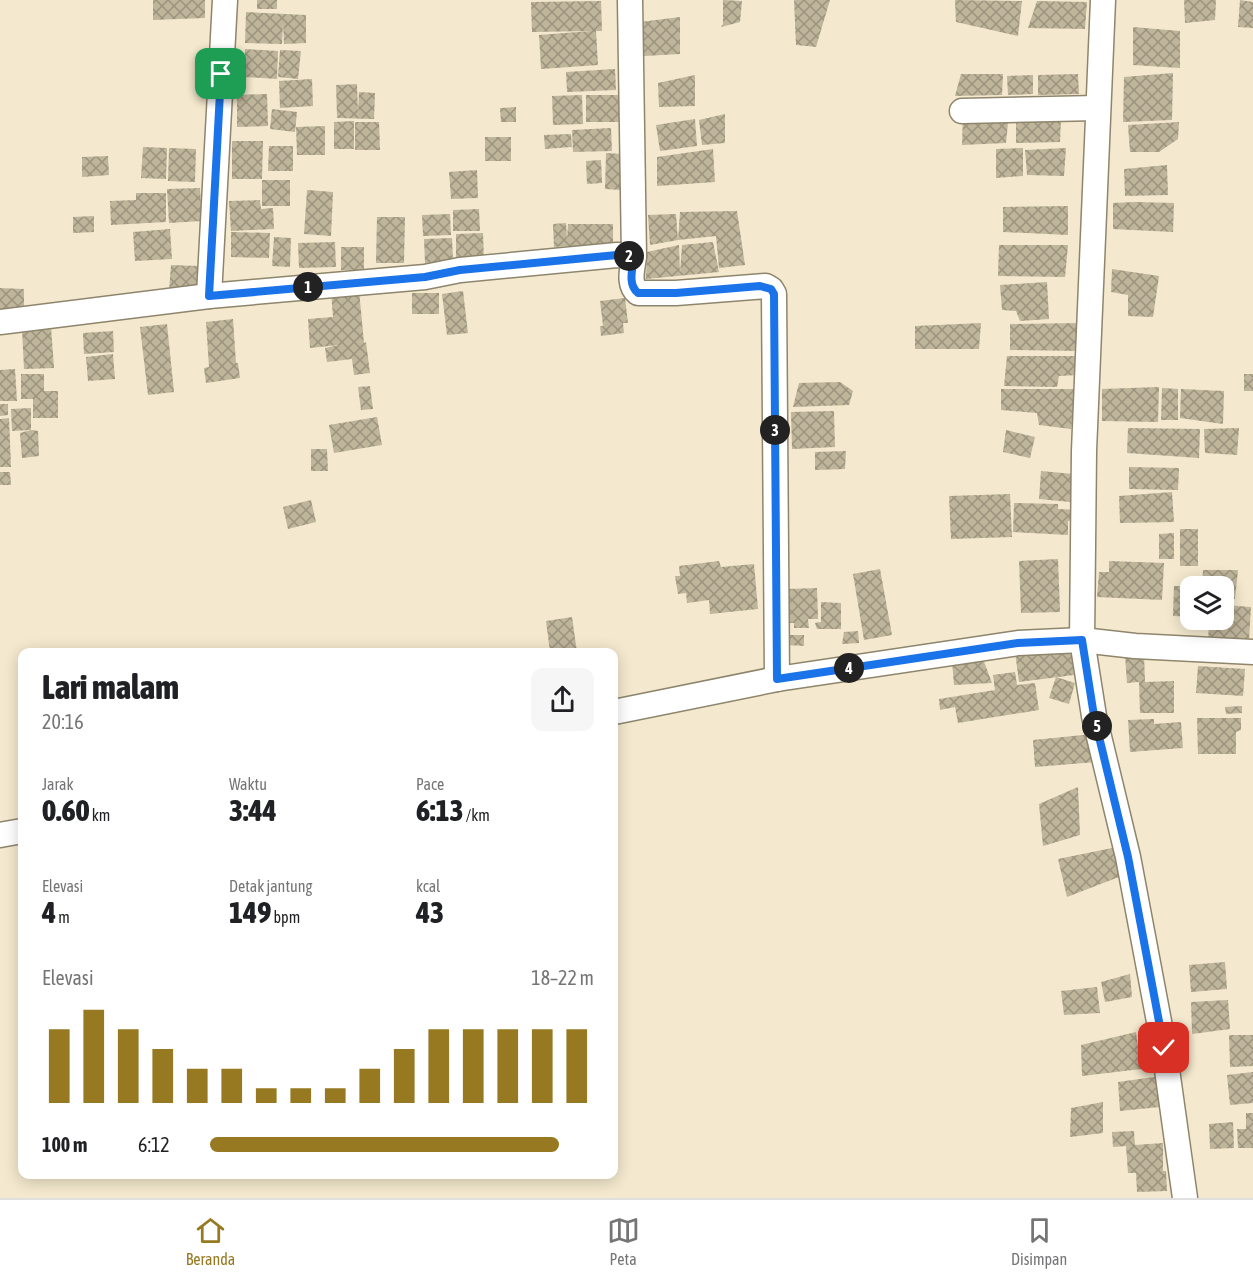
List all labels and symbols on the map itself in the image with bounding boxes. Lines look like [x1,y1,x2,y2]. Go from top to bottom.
pin [195,48,246,99]
pin: 2 [614,241,644,271]
pin: 1 [293,272,323,302]
pin: 3 [760,415,790,445]
pin: 4 [834,653,864,683]
pin: 5 [1082,711,1112,741]
pin [1138,1022,1189,1073]

